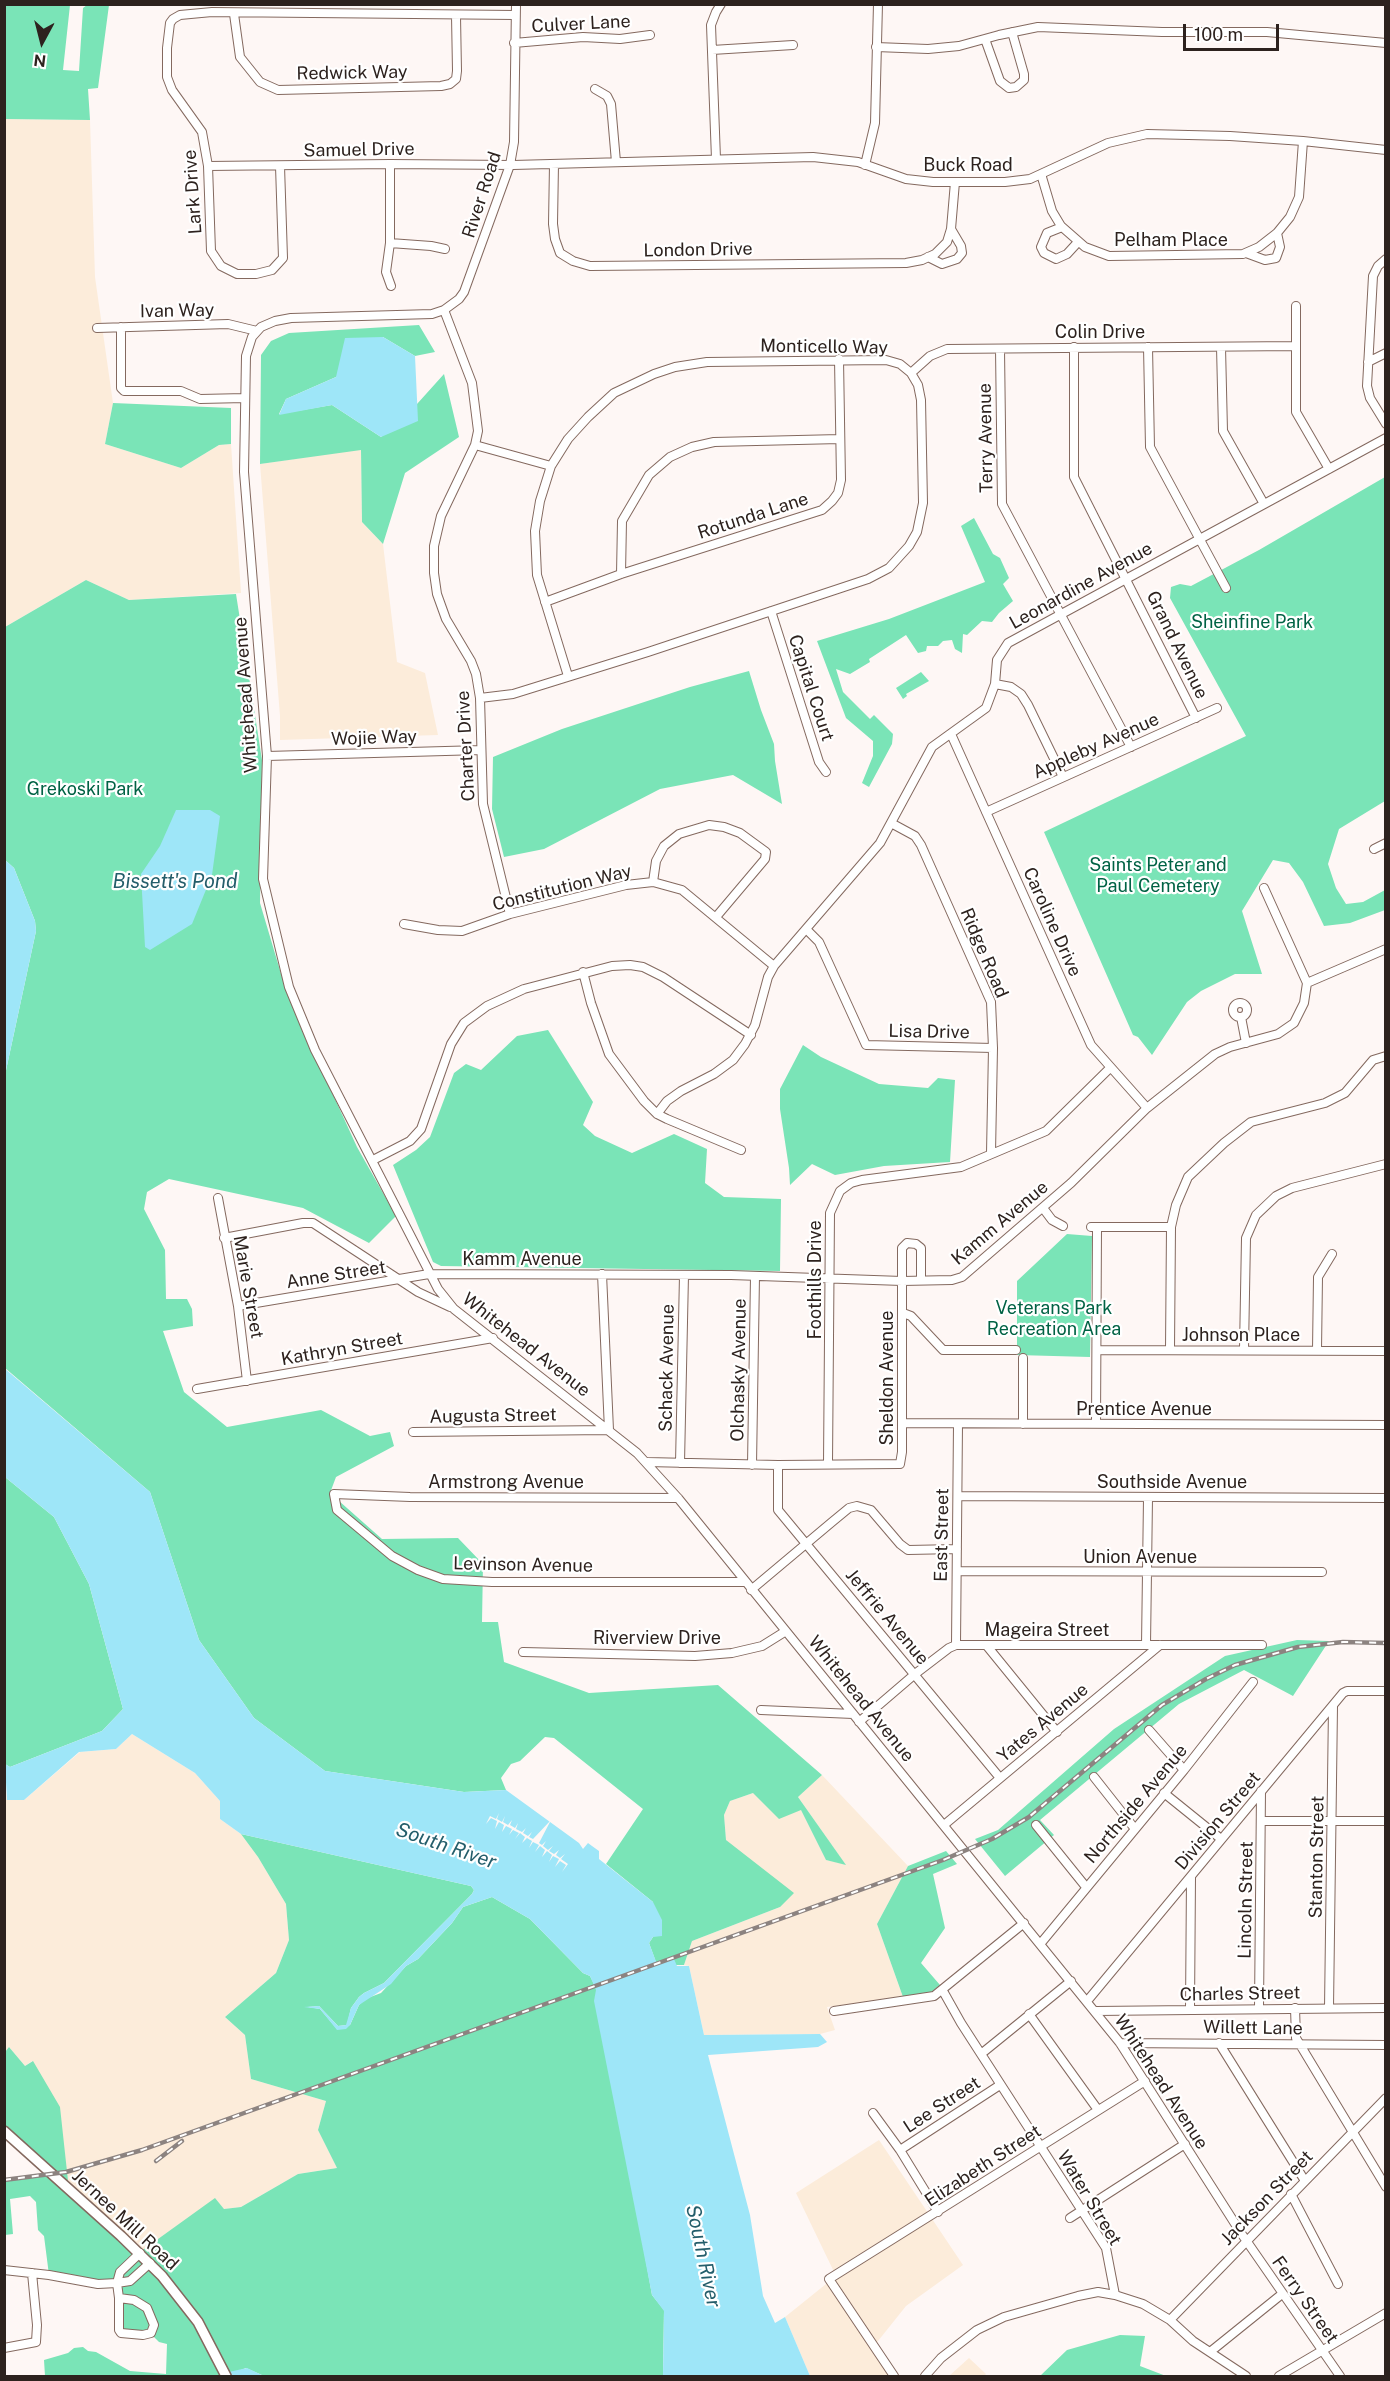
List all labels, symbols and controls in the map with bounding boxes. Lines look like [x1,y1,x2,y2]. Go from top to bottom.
street label: Culver Lane [531,11,631,37]
north arrow [12,12,72,72]
scale bar [1186,12,1282,50]
text: 100 m [1194,24,1243,45]
text: N [32,50,47,71]
street label: Redwick Way [296,61,408,85]
street label: Samuel Drive [303,138,415,162]
street label: Lark Drive [179,149,207,235]
street label: River Road [458,149,506,241]
street label: Buck Road [923,154,1013,176]
street label: Pelham Place [1114,229,1228,251]
street label: London Drive [643,238,753,262]
street label: Ivan Way [140,300,214,322]
street label: Colin Drive [1055,321,1145,343]
street label: Monticello Way [760,335,888,359]
street label: Terry Avenue [974,383,998,493]
street label: Rotunda Lane [695,488,811,544]
street label: Leonardine Avenue [1006,538,1156,634]
street label: Grand Avenue [1142,588,1212,702]
park label: Sheinfine Park [1191,611,1313,633]
street label: Whitehead Avenue [230,616,262,774]
street label: Capital Court [784,632,838,744]
street label: Charter Drive [452,690,480,802]
street label: Appleby Avenue [1030,709,1162,783]
street label: Wojie Way [331,726,417,750]
park label: Grekoski Park [27,778,143,800]
park label: Saints Peter and Paul Cemetery [1089,854,1227,896]
street label: Constitution Way [490,860,634,916]
street label: Caroline Drive [1018,864,1086,980]
water label: Bissett's Pond [113,870,237,894]
street label: Ridge Road [955,905,1013,1001]
street label: Lisa Drive [888,1020,970,1044]
street label: Kamm Avenue [947,1176,1053,1270]
street label: Foothills Drive [804,1220,826,1340]
street label: Marie Street [228,1234,268,1340]
street label: Kamm Avenue [462,1248,582,1270]
street label: Anne Street [285,1256,387,1294]
street label: Whitehead Avenue [458,1288,594,1402]
park label: Veterans Park Recreation Area [987,1297,1121,1340]
street label: Olchasky Avenue [727,1298,751,1442]
street label: Schack Avenue [655,1304,679,1432]
street label: Sheldon Avenue [876,1310,898,1446]
street label: Johnson Place [1182,1324,1300,1346]
street label: Kathryn Street [279,1328,405,1370]
street label: Prentice Avenue [1076,1398,1212,1420]
street label: Augusta Street [429,1404,557,1428]
street label: Armstrong Avenue [428,1471,584,1493]
street label: Southside Avenue [1097,1471,1247,1493]
street label: East Street [930,1488,954,1582]
street label: Union Avenue [1083,1546,1197,1568]
street label: Levinson Avenue [453,1553,593,1577]
street label: Jeffrie Avenue [841,1565,933,1669]
street label: Mageira Street [984,1619,1110,1641]
street label: Riverview Drive [593,1627,721,1649]
street label: Whitehead Avenue [803,1631,919,1767]
street label: Yates Avenue [993,1679,1093,1767]
street label: Northside Avenue [1080,1740,1192,1868]
street label: Division Street [1171,1768,1265,1874]
street label: Stanton Street [1305,1795,1329,1919]
water label: South River [393,1818,499,1874]
street label: Lincoln Street [1234,1841,1258,1959]
street label: Charles Street [1179,1982,1301,2006]
street label: Whitehead Avenue [1109,2011,1213,2153]
street label: Willett Lane [1203,2016,1303,2040]
street label: Lee Street [899,2072,985,2138]
street label: Elizabeth Street [921,2120,1045,2212]
street label: Jackson Street [1216,2146,1318,2250]
street label: Water Street [1052,2147,1126,2249]
street label: Jernee Mill Road [67,2165,183,2275]
water label: South River [680,2202,726,2310]
street label: Ferry Street [1267,2252,1343,2348]

